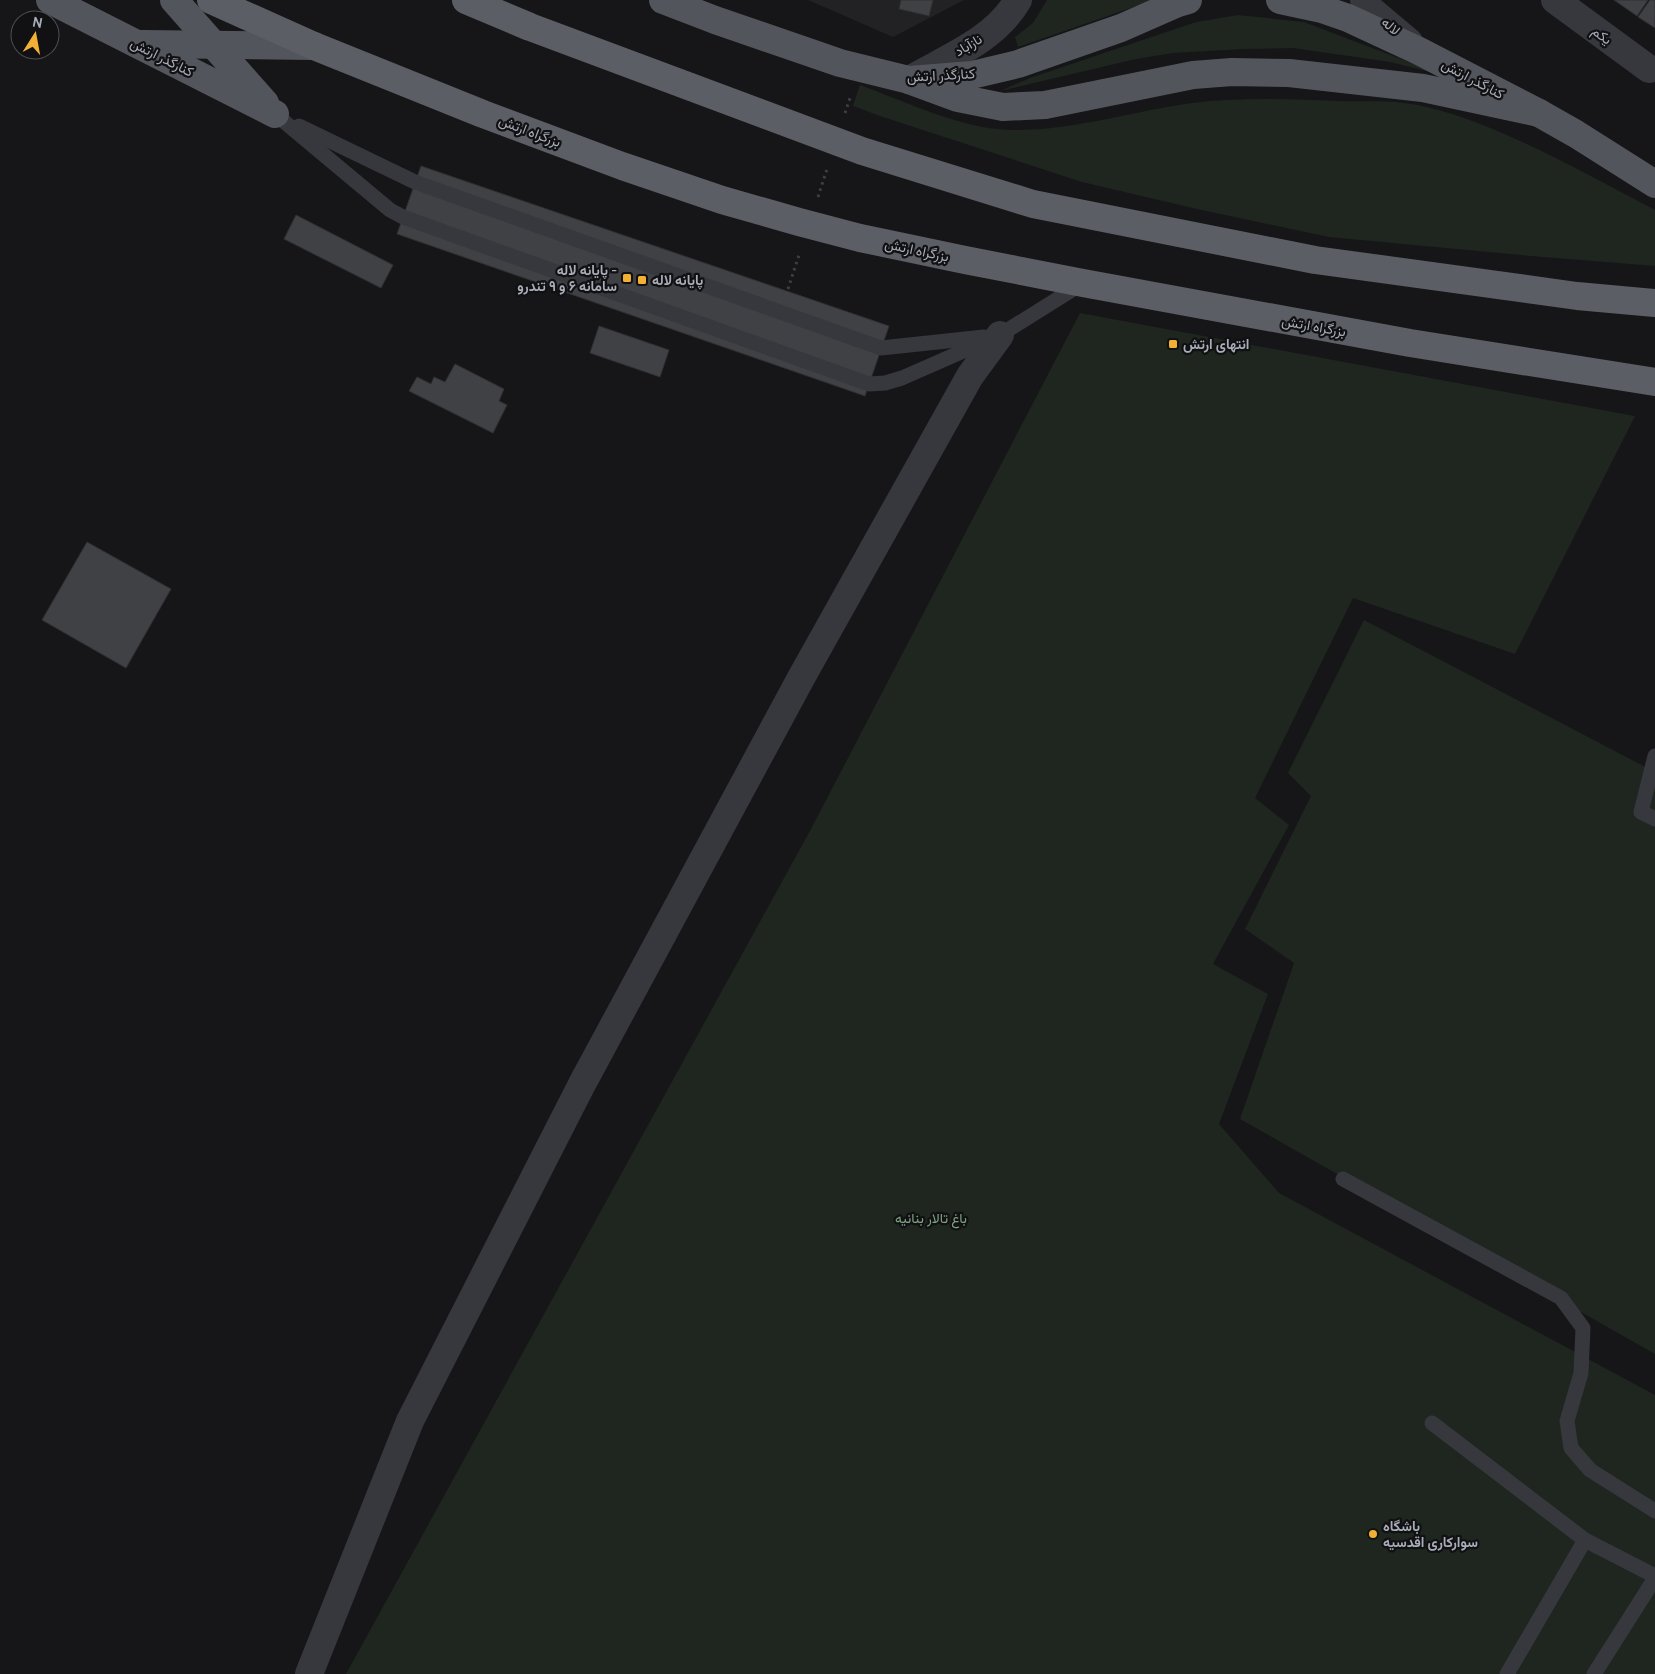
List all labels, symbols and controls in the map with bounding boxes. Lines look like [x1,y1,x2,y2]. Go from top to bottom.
north arrow [10,10,60,60]
text: N [31,12,44,32]
street label: لاله [1378,13,1404,39]
street label: یکم [1588,22,1616,48]
street label: نازآباد [951,30,985,60]
street label: کنارگذر ارتش [127,33,197,81]
street label: کنارگذر ارتش [1439,55,1507,103]
street label: کنارگذر ارتش [906,64,976,86]
street label: بزرگراه ارتش [496,111,564,151]
street label: بزرگراه ارتش [883,234,951,266]
place label: پایانه لاله - سامانه ۶ و ۹ تندرو [517,261,617,295]
place label: پایانه لاله [652,271,703,290]
marker: پایانه لاله - سامانه ۶ و ۹ تندرو [621,272,633,284]
marker: پایانه لاله [636,274,648,286]
street label: بزرگراه ارتش [1280,311,1348,341]
place label: انتهای ارتش [1183,335,1249,353]
marker: انتهای ارتش [1167,338,1179,350]
park label: باغ تالار بنانیه [895,1209,967,1229]
place label: باشگاه سوارکاری اقدسیه [1383,1517,1478,1551]
marker: باشگاه سوارکاری اقدسیه [1367,1528,1379,1540]

